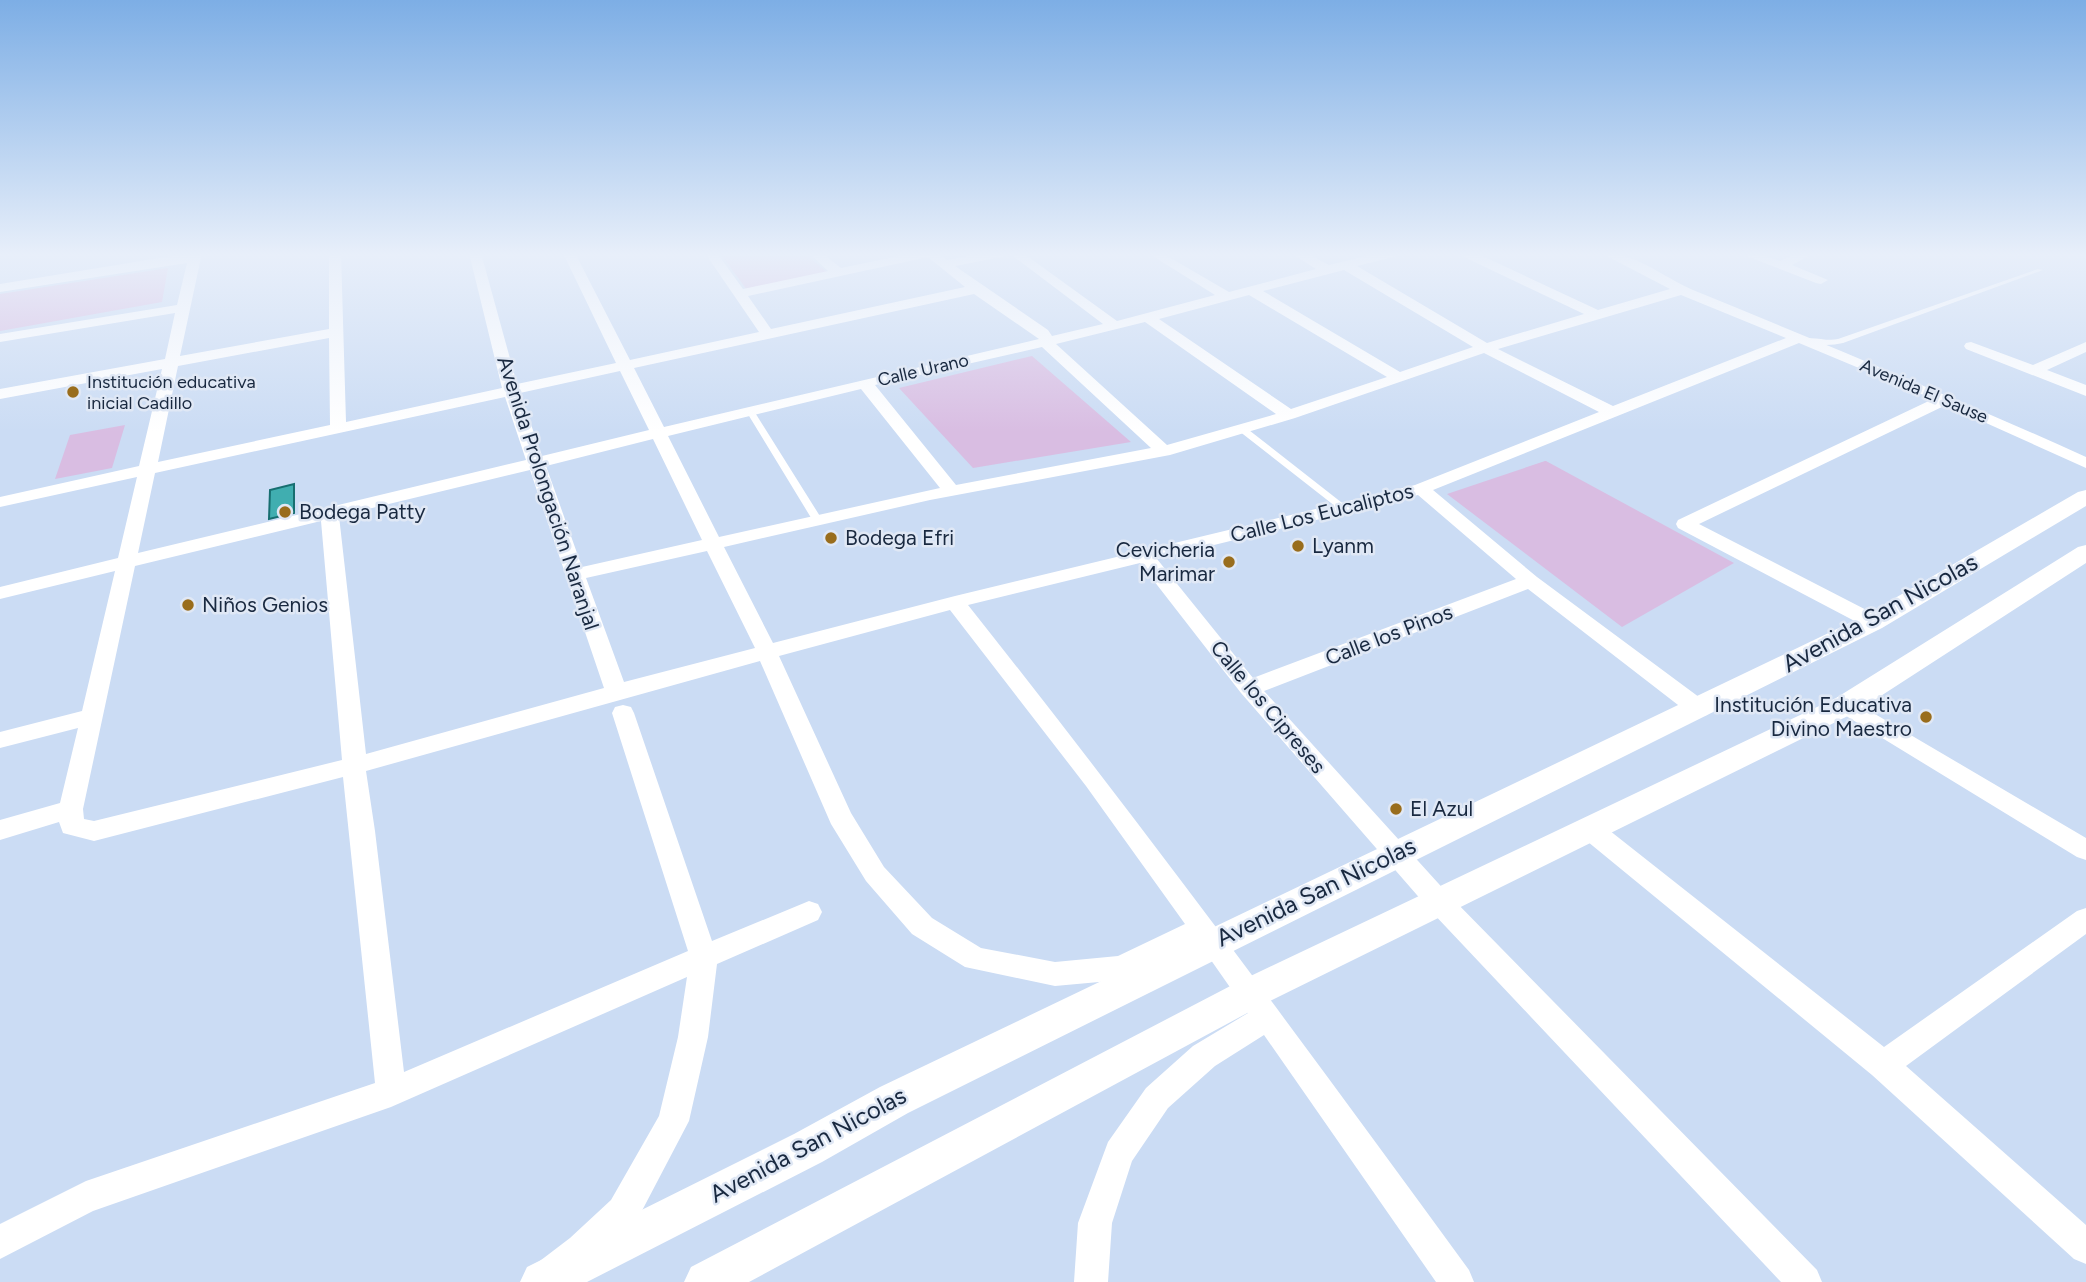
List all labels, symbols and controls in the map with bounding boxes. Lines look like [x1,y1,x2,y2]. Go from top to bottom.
street label: Calle Urano [875,349,971,391]
street label: Avenida Prolongación Naranjal [492,353,605,633]
street label: Avenida El Sause [1857,354,1991,428]
place label: Institución educativa inicial Cadillo [87,371,256,414]
marker: Institución educativa inicial Cadillo [65,384,81,400]
street label: Calle Los Eucaliptos [1228,478,1416,547]
place label: Bodega Patty [299,499,426,524]
marker: Bodega Patty [277,504,293,520]
place label: Bodega Efri [845,525,954,550]
marker: Bodega Efri [823,530,839,546]
place label: Lyanm [1312,533,1374,558]
place label: Cevicheria Marimar [1116,537,1215,586]
marker: Lyanm [1290,538,1306,554]
street label: Avenida San Nicolas [1777,547,1982,678]
marker: Cevicheria Marimar [1221,554,1237,570]
place label: Niños Genios [202,592,328,617]
marker: Niños Genios [180,597,196,613]
street label: Calle los Pinos [1322,599,1456,670]
street label: Calle los Cipreses [1206,635,1331,778]
place label: Institución Educativa Divino Maestro [1714,692,1912,741]
marker: Institución Educativa Divino Maestro [1918,709,1934,725]
place label: El Azul [1410,796,1473,821]
marker: El Azul [1388,801,1404,817]
street label: Avenida San Nicolas [1211,831,1420,952]
street label: Avenida San Nicolas [704,1080,911,1209]

